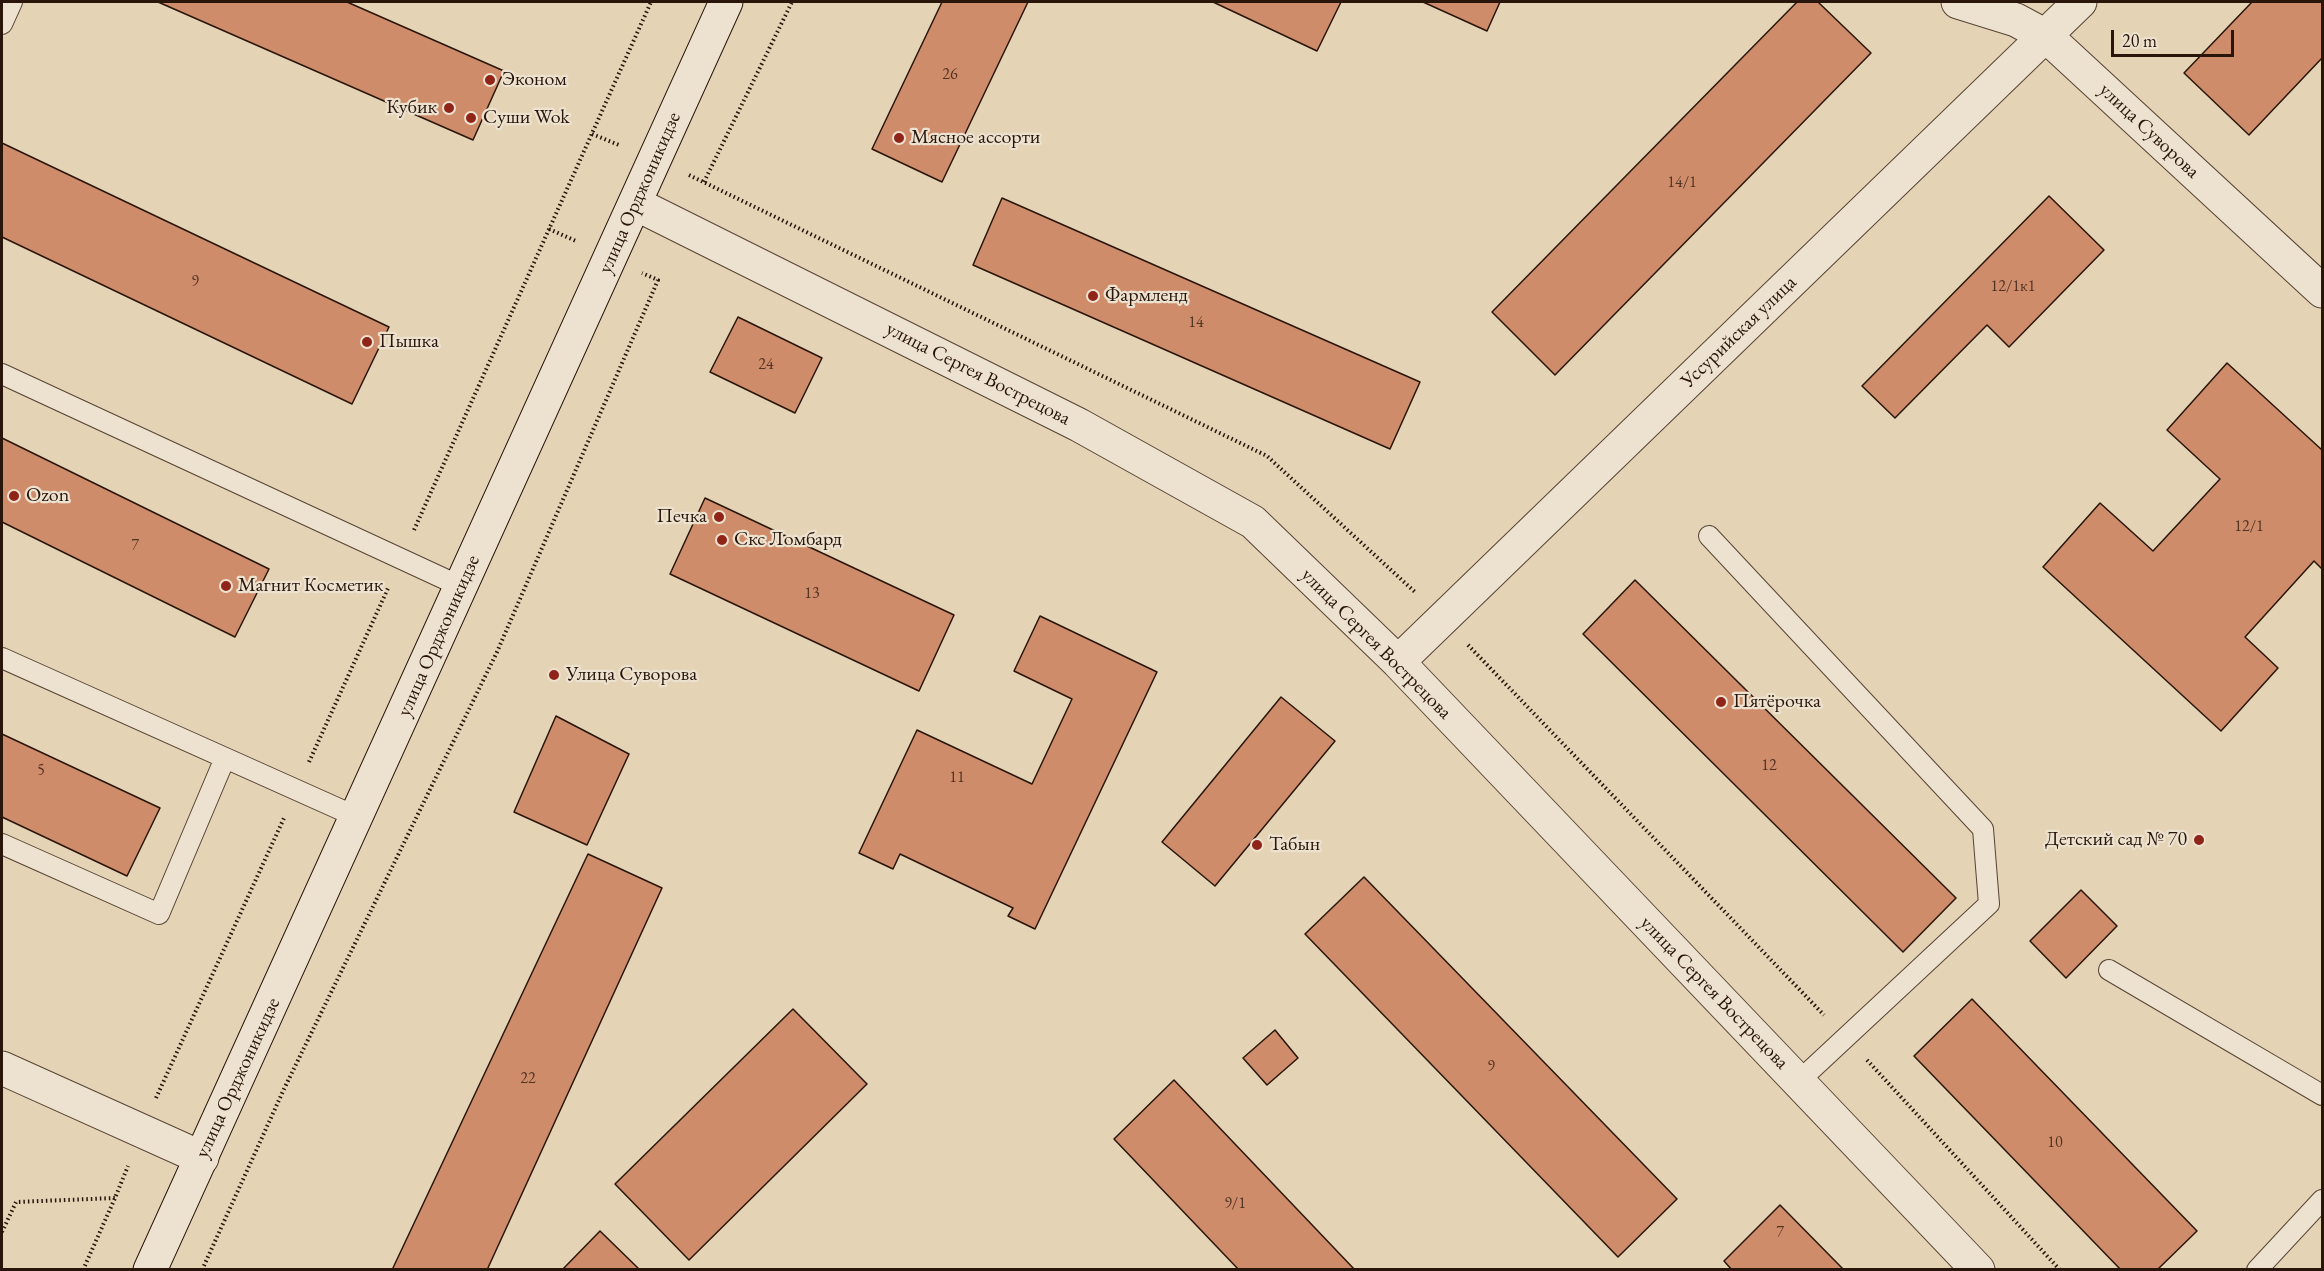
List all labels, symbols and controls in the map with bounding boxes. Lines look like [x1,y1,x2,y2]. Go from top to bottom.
scale bar [2114,18,2237,56]
text: 20 m [2122,29,2157,52]
house number: 26 [942,65,958,85]
place label: Эконом [502,68,567,92]
marker: Эконом [483,73,497,87]
street label: улица Суворова [2094,78,2204,184]
place label: Кубик [386,96,437,120]
marker: Кубик [442,101,456,115]
place label: Суши Wok [483,106,570,130]
street label: улица Орджоникидзе [594,109,686,277]
marker: Суши Wok [464,111,478,125]
place label: Мясное ассорти [911,126,1040,150]
marker: Мясное ассорти [892,131,906,145]
house number: 14/1 [1667,173,1697,193]
street label: Уссурийская улица [1676,271,1802,393]
house number: 9 [191,272,199,292]
house number: 12/1к1 [1991,277,2035,297]
place label: Фармленд [1105,284,1188,308]
marker: Фармленд [1086,289,1100,303]
house number: 14 [1188,313,1204,333]
street label: улица Сергея Вострецова [882,317,1074,431]
place label: Пышка [379,330,439,354]
marker: Пышка [360,335,374,349]
house number: 24 [758,355,774,375]
place label: Ozon [26,484,69,508]
marker: Ozon [7,489,21,503]
place label: Печка [656,505,707,529]
marker: Печка [712,510,726,524]
house number: 12/1 [2234,517,2264,537]
place label: Скс Ломбард [734,528,842,552]
marker: Скс Ломбард [715,533,729,547]
house number: 7 [131,536,139,556]
street label: улица Орджоникидзе [393,552,485,720]
street label: улица Сергея Вострецова [1295,563,1457,725]
place label: Магнит Косметик [238,574,383,598]
marker: Магнит Косметик [219,579,233,593]
house number: 13 [804,584,820,604]
place label: Улица Суворова [566,663,697,687]
marker: Улица Суворова [547,668,561,682]
place label: Пятёрочка [1733,690,1821,714]
marker: Пятёрочка [1714,695,1728,709]
house number: 12 [1761,756,1777,776]
house number: 5 [37,761,45,781]
house number: 11 [949,768,965,788]
place label: Детский сад № 70 [2045,828,2187,852]
place label: Табын [1269,833,1320,857]
marker: Детский сад № 70 [2192,833,2206,847]
marker: Табын [1250,838,1264,852]
street label: улица Сергея Вострецова [1635,911,1793,1075]
street label: улица Орджоникидзе [190,994,286,1162]
house number: 9 [1487,1057,1495,1077]
house number: 22 [520,1069,536,1089]
house number: 10 [2047,1133,2063,1153]
house number: 9/1 [1224,1194,1246,1214]
house number: 7 [1776,1223,1784,1243]

